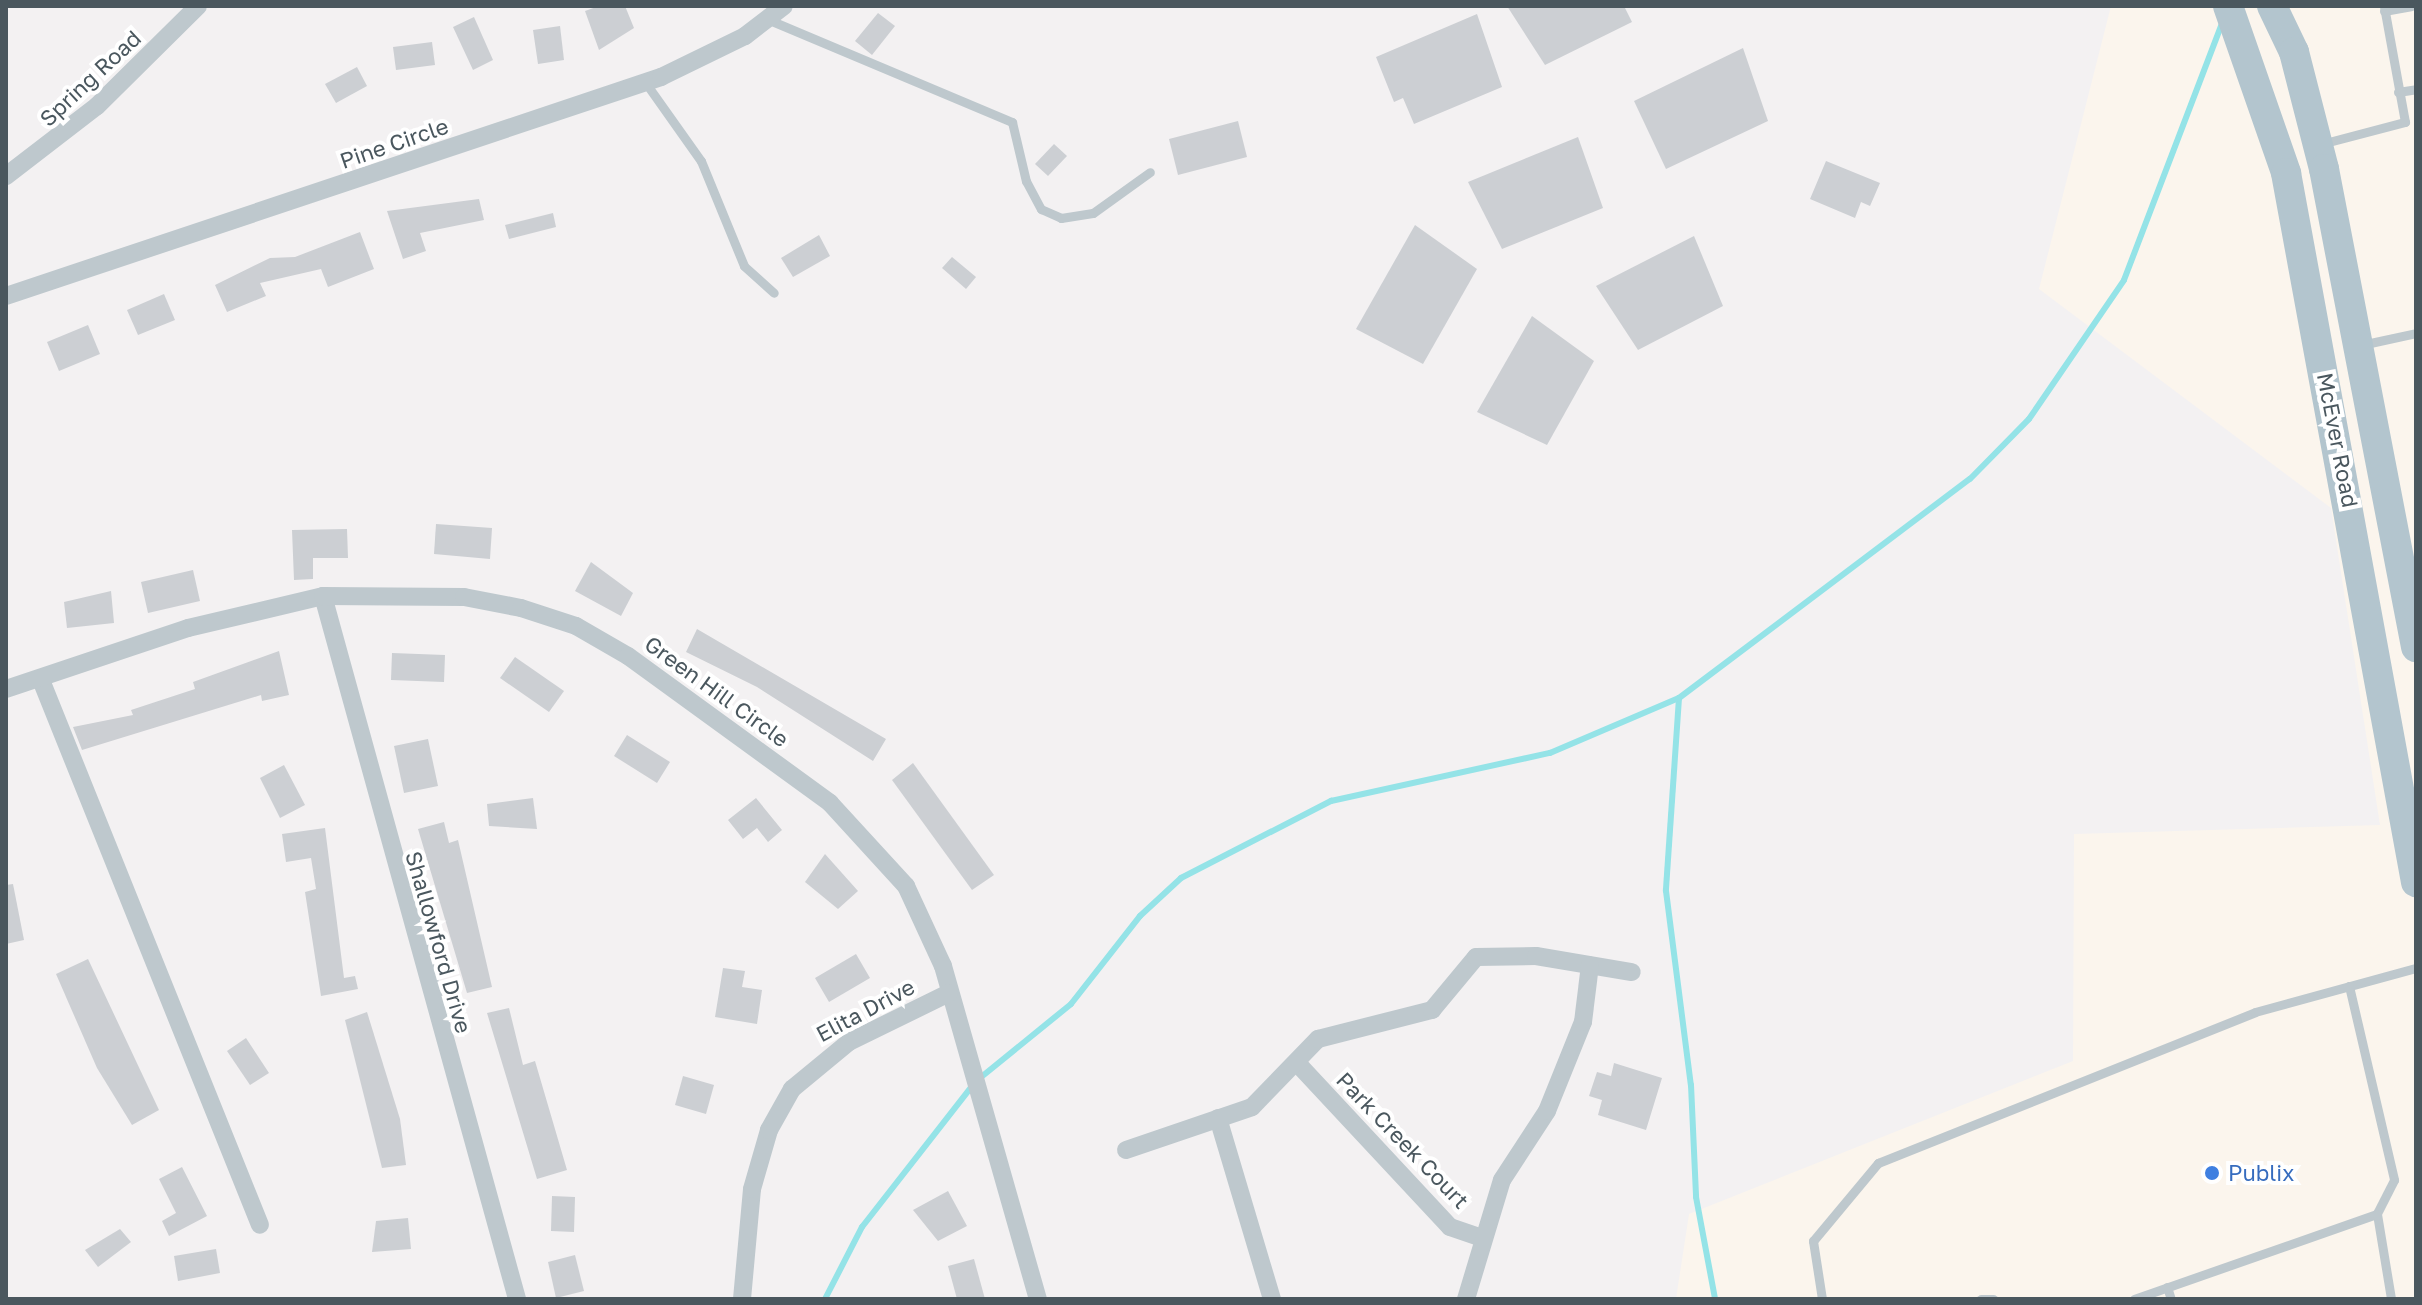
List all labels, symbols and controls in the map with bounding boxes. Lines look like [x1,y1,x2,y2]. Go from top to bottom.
street label: Spring Road [34,25,146,131]
street label: Pine Circle [336,112,452,174]
street label: McEver Road [2312,370,2364,510]
street label: Green Hill Circle [640,630,794,752]
street label: Shallowford Drive [400,848,478,1036]
street label: Elita Drive [811,973,919,1047]
street label: Park Creek Court [1331,1066,1475,1214]
place label: Publix [2228,1160,2294,1186]
marker: Publix [2203,1164,2221,1182]

